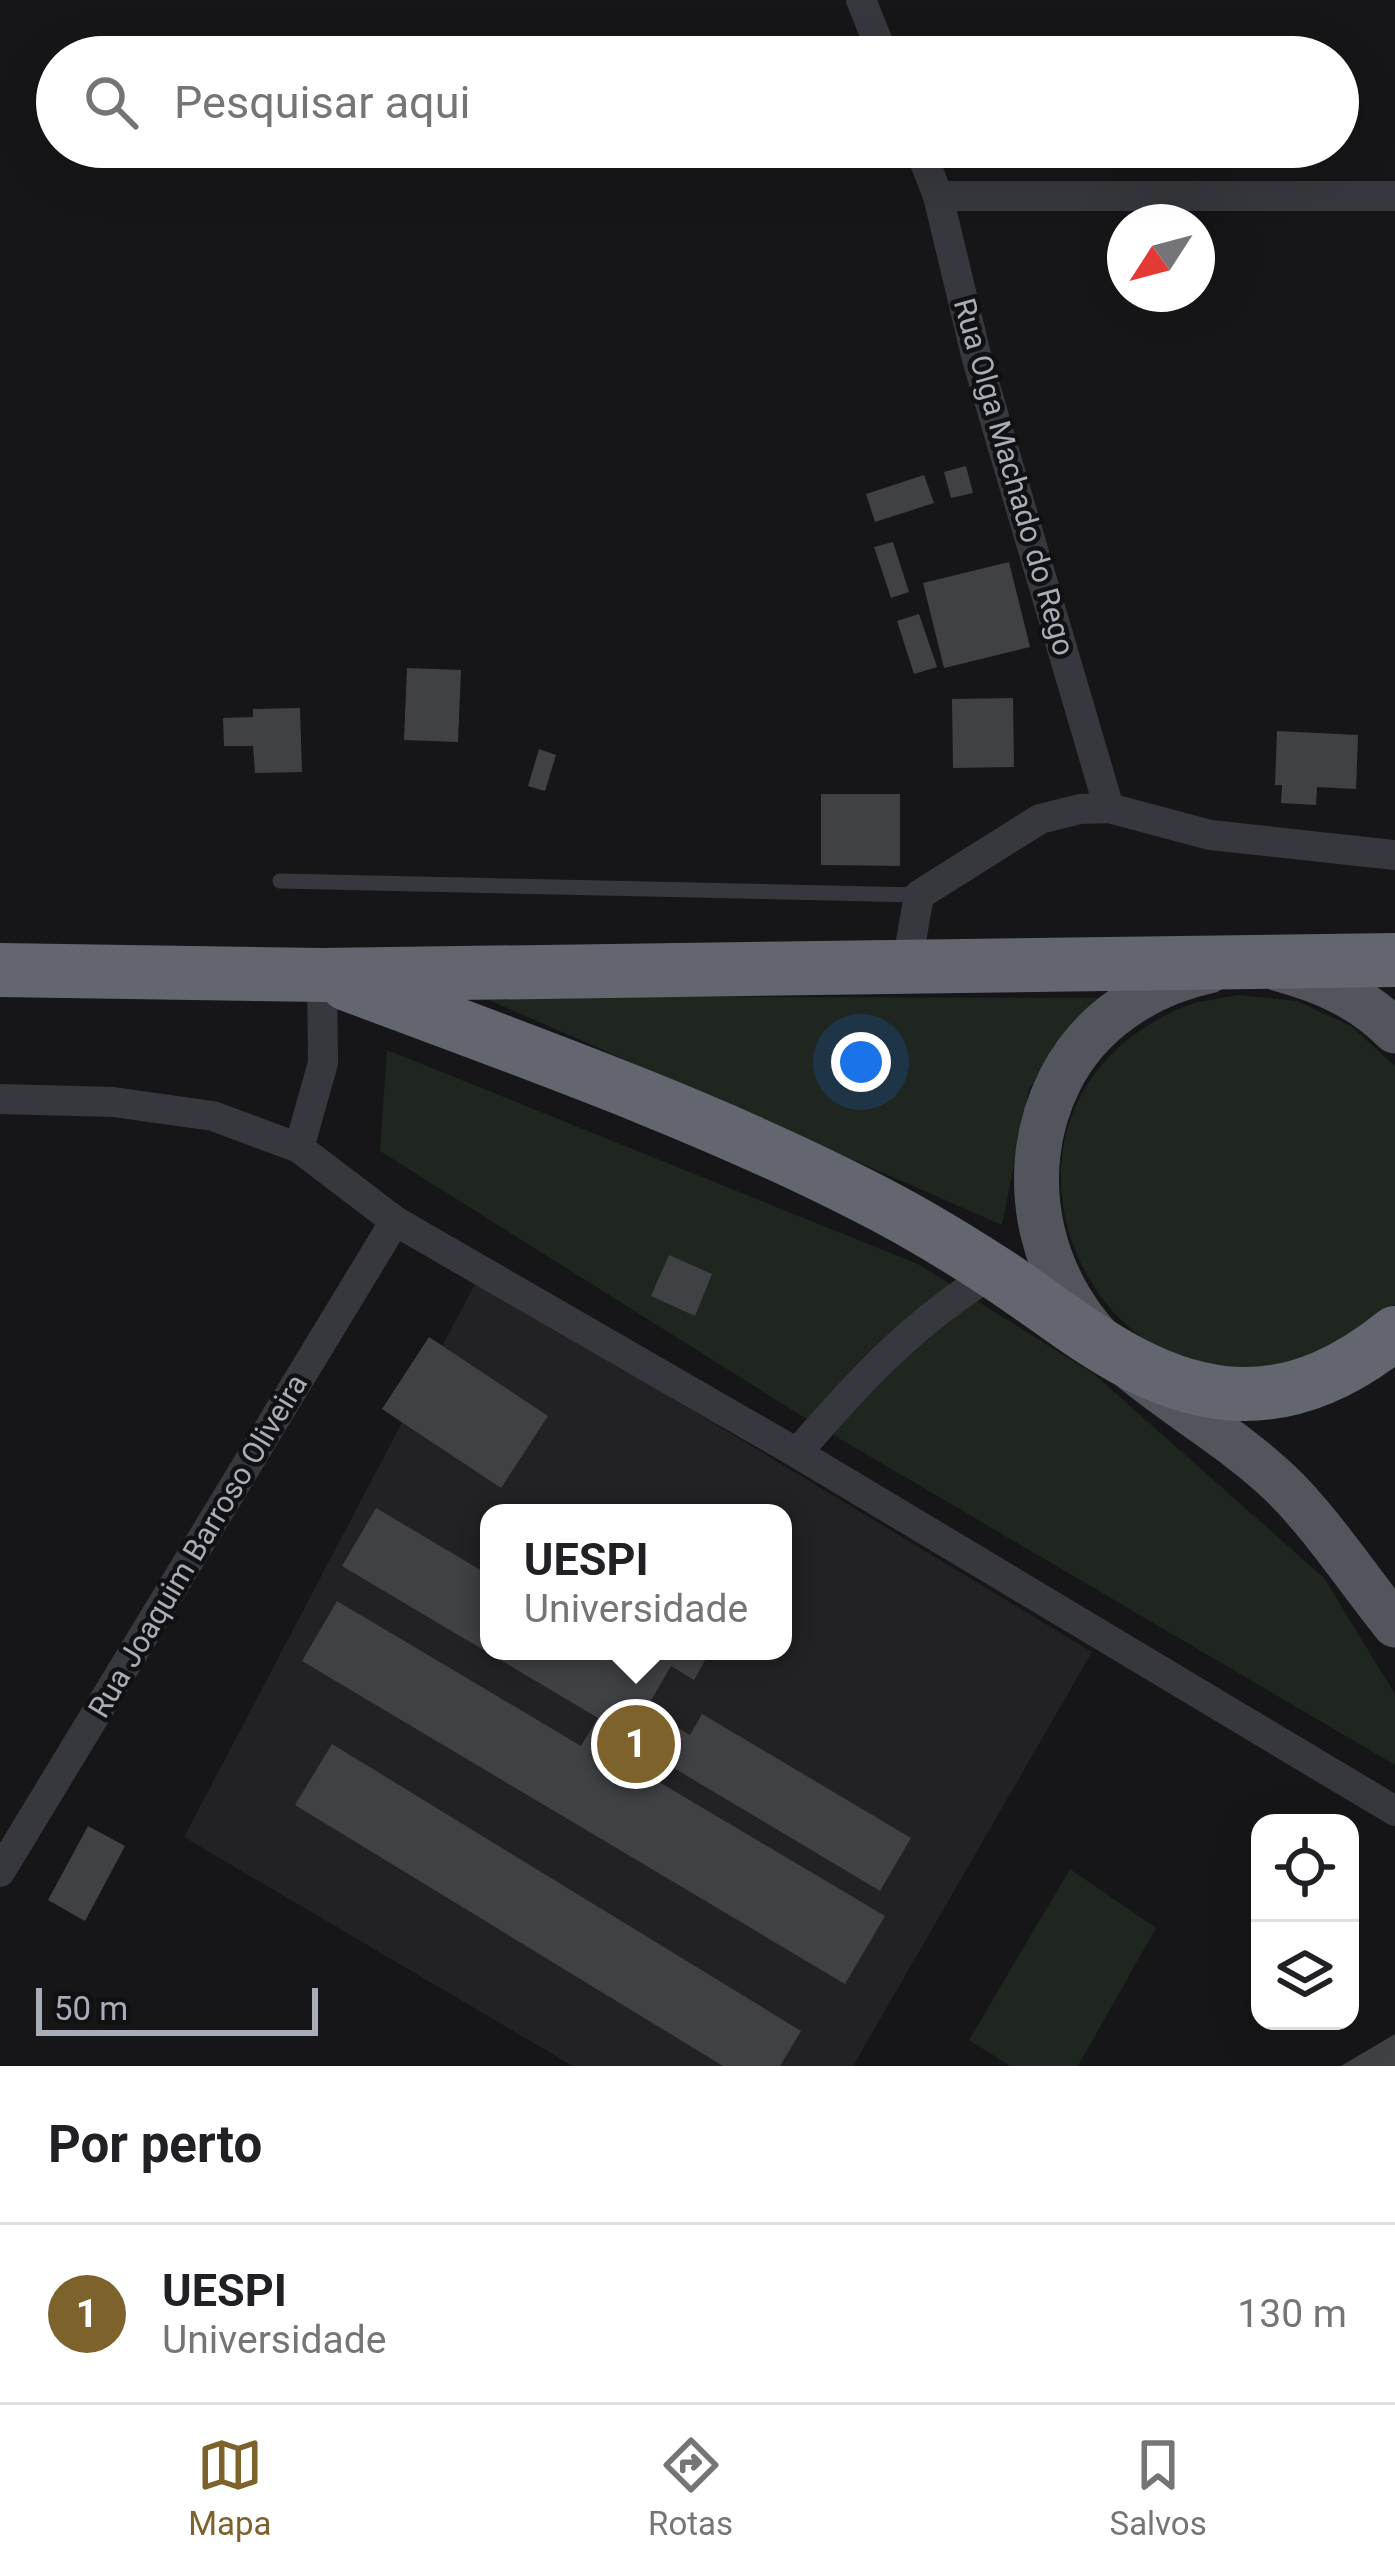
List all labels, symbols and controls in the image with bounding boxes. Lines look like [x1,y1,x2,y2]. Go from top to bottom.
search box [36,36,1359,168]
icon: search [78,69,144,135]
text: Pesquisar aqui [174,76,470,129]
north arrow [1107,204,1215,312]
street label: Rua Olga Machado do Rego [947,294,1082,659]
your location [831,1032,891,1092]
street label: Rua Joaquim Barroso Oliveira [81,1368,314,1724]
popup [480,1504,792,1660]
text: UESPI [524,1533,649,1586]
text: Universidade [524,1586,748,1632]
pin: 1 [597,1699,675,1789]
map controls [1251,1814,1359,2030]
button: locate [1251,1814,1359,1922]
button: layers [1251,1922,1359,2030]
scale bar [36,1982,318,2035]
text: 50 m [54,1989,128,2028]
text: Por perto [48,2115,262,2174]
text: UESPI [162,2264,287,2317]
text: 1 [76,2291,98,2337]
text: 130 m [1237,2291,1347,2337]
text: Universidade [162,2317,386,2363]
tab: Mapa [188,2432,272,2543]
tab: Rotas [648,2432,733,2543]
tab: Salvos [1110,2432,1207,2543]

